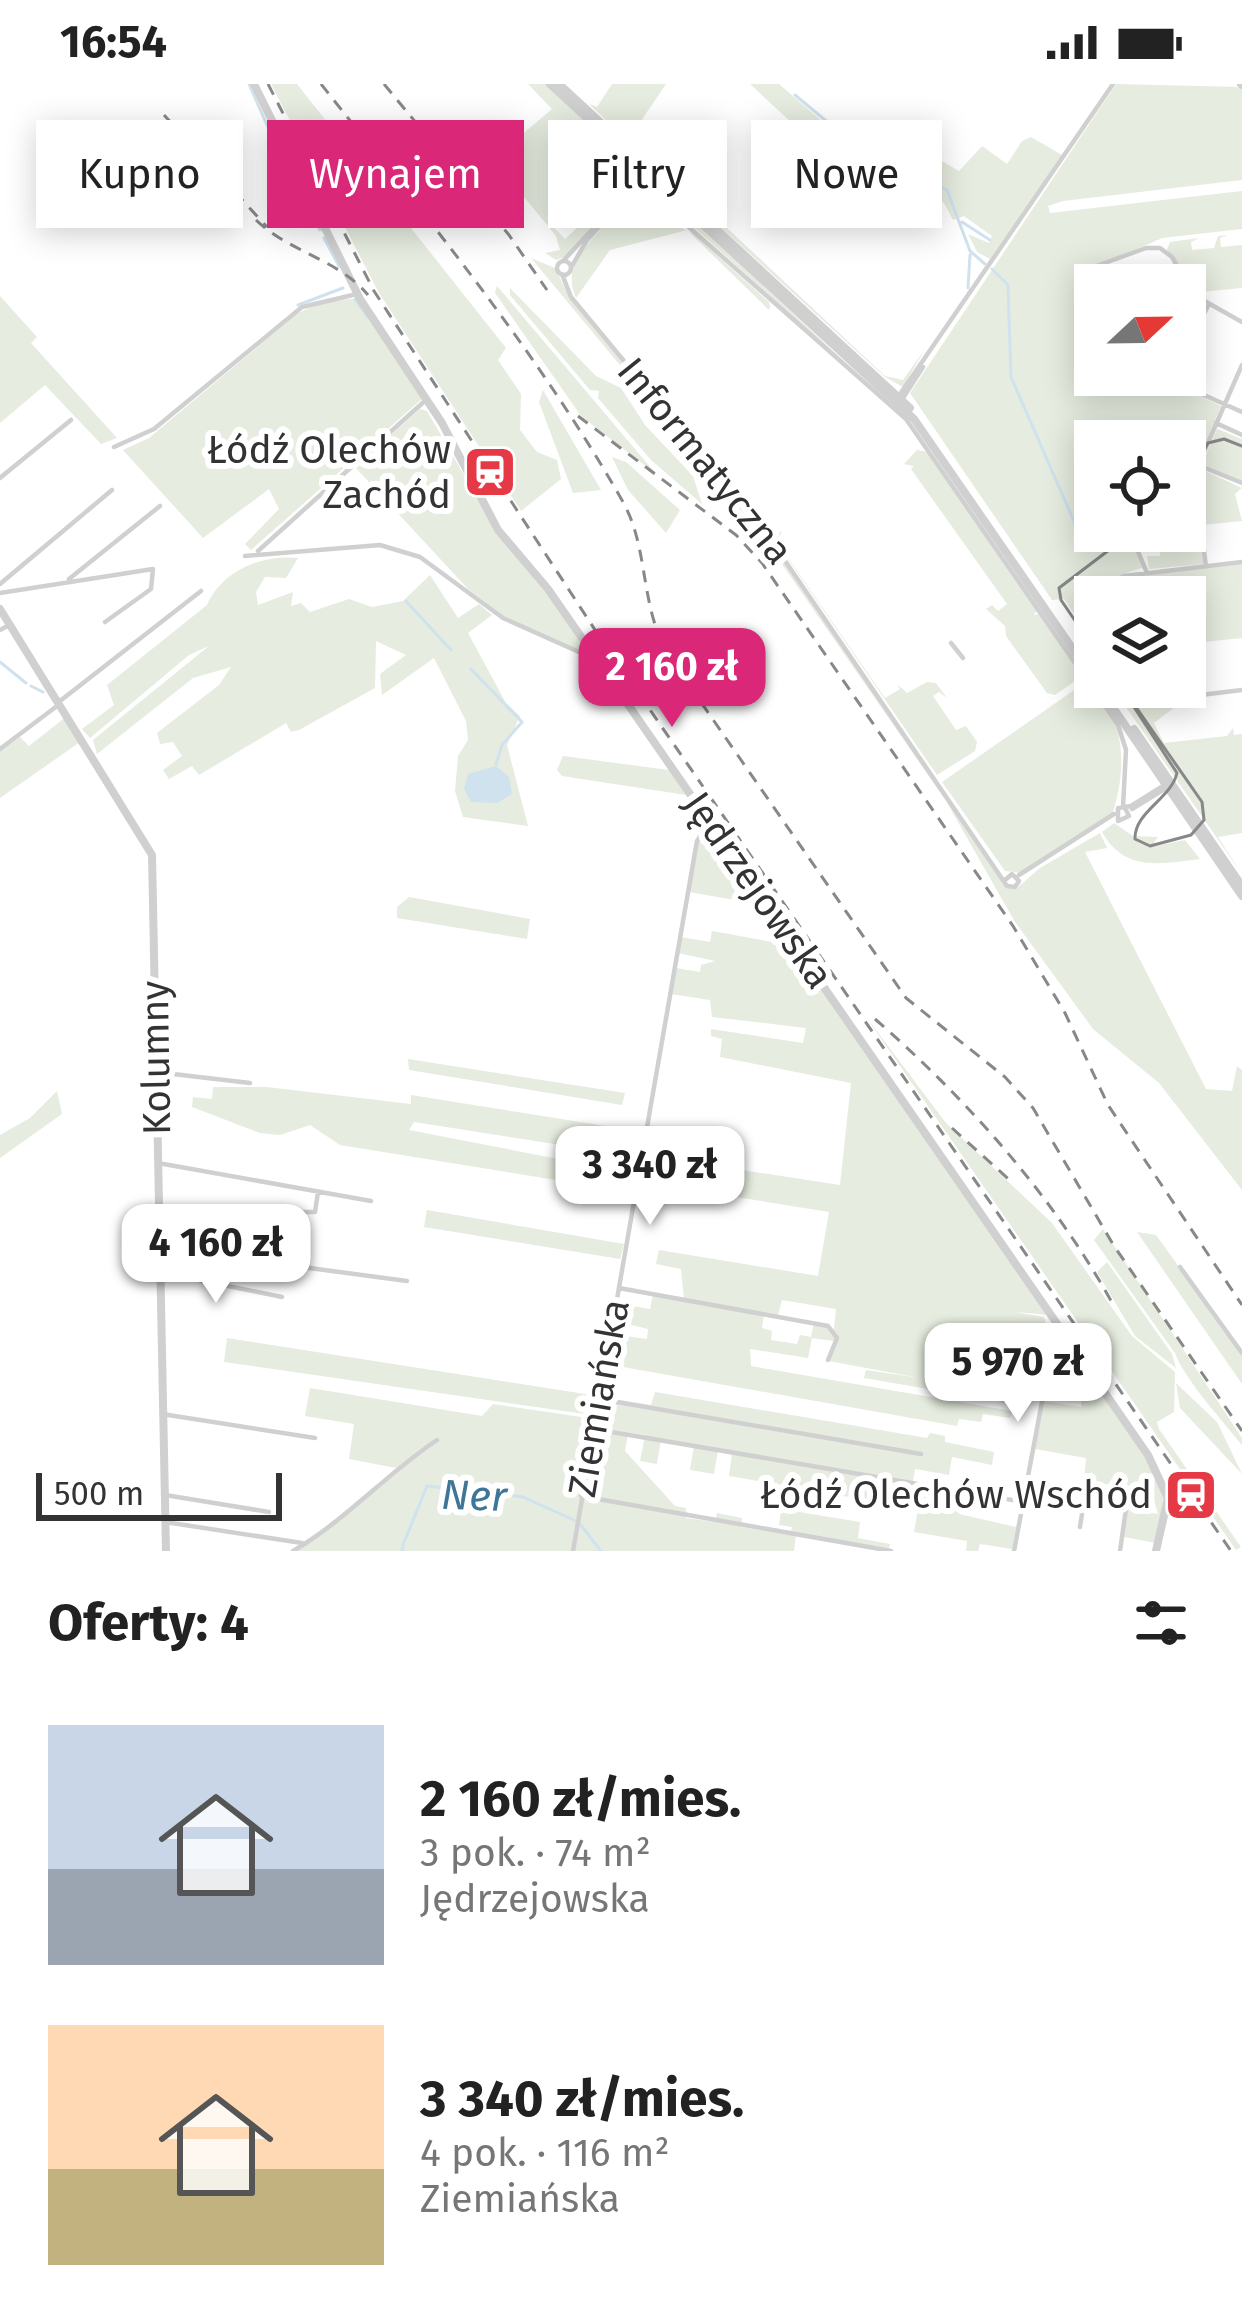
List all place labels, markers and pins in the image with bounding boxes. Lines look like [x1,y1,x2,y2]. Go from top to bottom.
place label: Łódź Olechów Zachód [207,427,451,518]
station icon: Łódź Olechów Zachód [462,444,518,500]
pin: 2 160 zł [548,628,796,730]
pin: 3 340 zł [526,1126,774,1228]
pin: 4 160 zł [92,1204,340,1306]
pin: 5 970 zł [894,1323,1142,1425]
station icon: Łódź Olechów Wschód [1163,1467,1219,1523]
place label: Łódź Olechów Wschód [760,1472,1152,1518]

